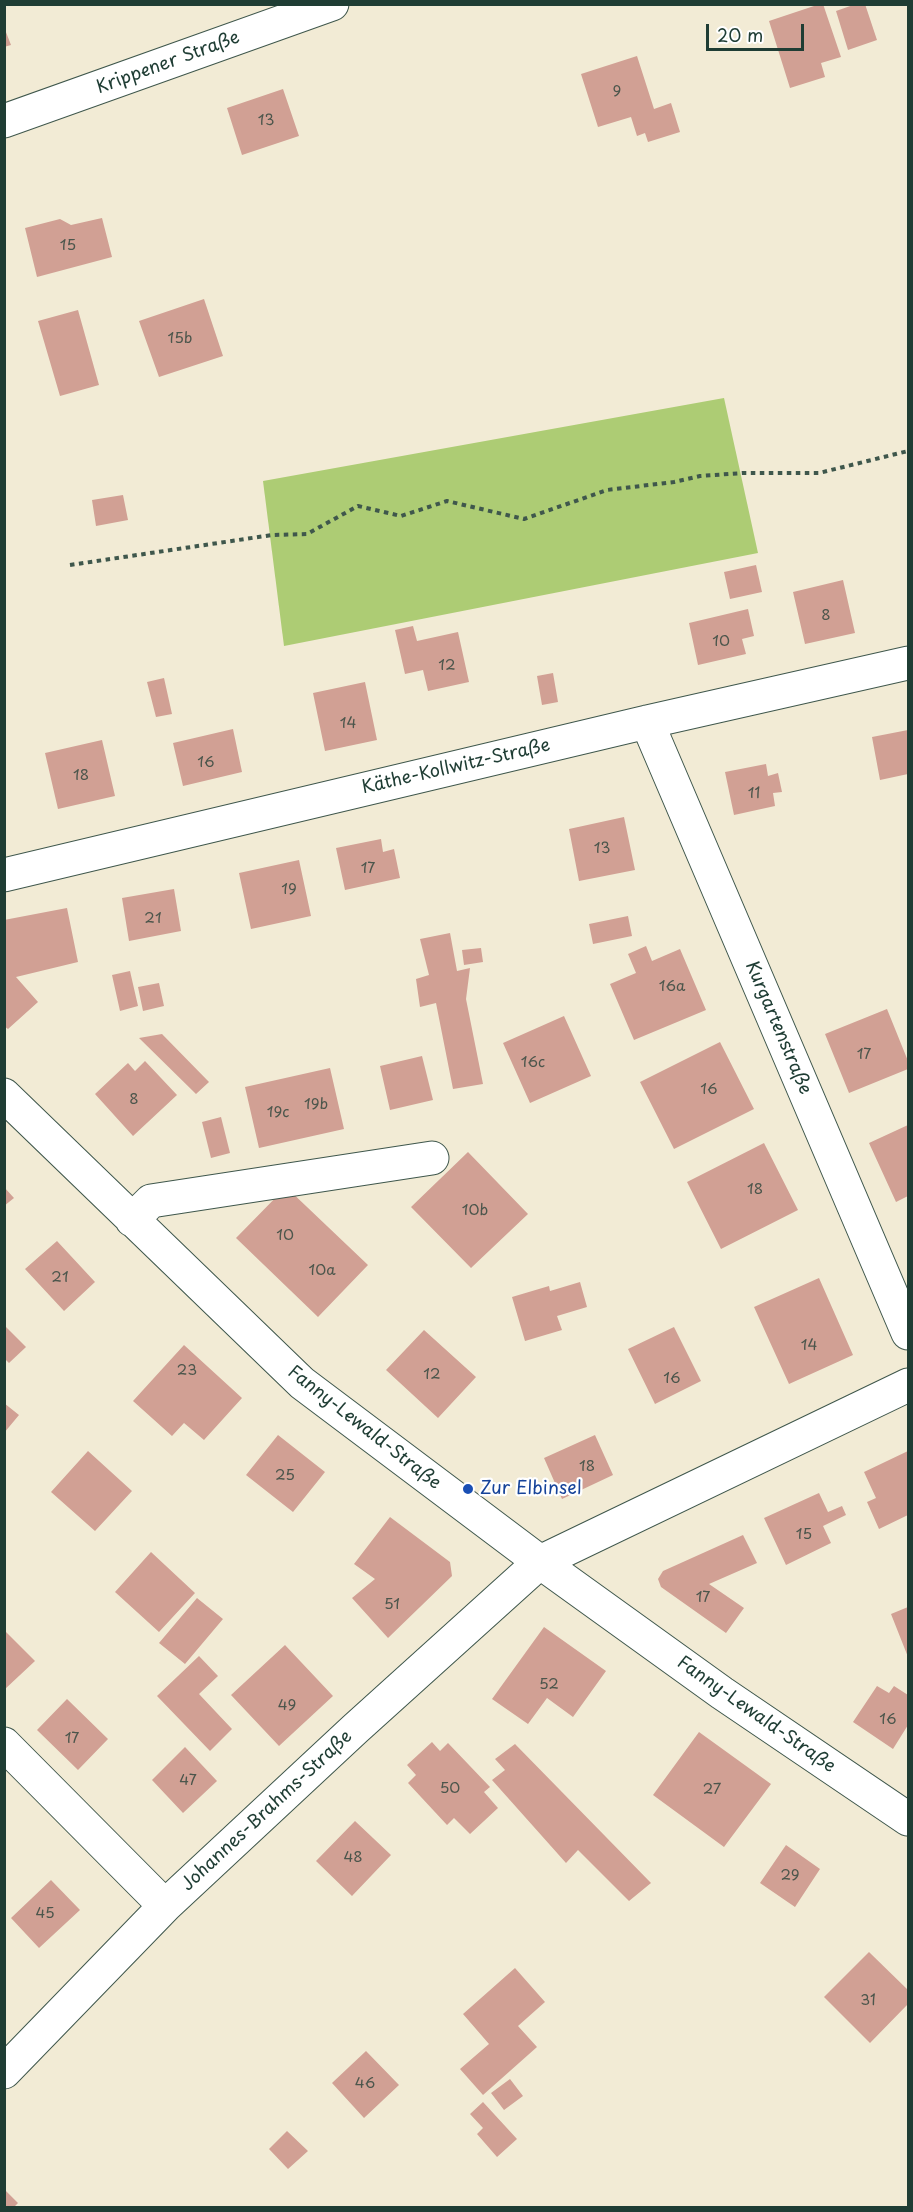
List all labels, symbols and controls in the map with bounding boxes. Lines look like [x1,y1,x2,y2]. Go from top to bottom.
scale bar [709,12,806,50]
text: 20 m [717,21,763,48]
street label: Krippener Straße [93,27,243,99]
house number: 9 [613,83,621,101]
house number: 13 [258,112,274,130]
house number: 15 [60,237,76,255]
house number: 15b [167,330,193,348]
house number: 8 [821,607,831,625]
house number: 10 [712,633,730,651]
house number: 12 [438,657,456,675]
house number: 14 [340,715,356,733]
street label: Käthe-Kollwitz-Straße [360,735,552,799]
house number: 16 [197,754,215,772]
house number: 18 [73,767,89,785]
house number: 11 [748,785,760,803]
house number: 13 [594,840,610,858]
house number: 17 [361,860,375,878]
house number: 19 [281,881,297,899]
house number: 21 [144,910,162,928]
street label: Kurgartenstraße [740,958,816,1098]
house number: 16a [659,978,685,996]
house number: 17 [857,1046,871,1064]
house number: 16c [521,1054,545,1072]
house number: 16 [700,1081,718,1099]
house number: 8 [129,1091,139,1109]
house number: 19b [304,1096,328,1114]
house number: 19c [267,1104,289,1122]
house number: 18 [747,1181,763,1199]
house number: 10b [462,1202,488,1220]
house number: 10 [276,1227,294,1245]
house number: 10a [308,1262,336,1280]
house number: 21 [51,1269,69,1287]
house number: 14 [801,1337,817,1355]
street label: Fanny-Lewald-Straße [283,1361,445,1495]
house number: 23 [177,1362,197,1380]
house number: 12 [423,1366,441,1384]
house number: 16 [663,1370,681,1388]
house number: 18 [579,1458,595,1476]
house number: 25 [275,1467,295,1485]
place label: Zur Elbinsel [480,1478,582,1500]
marker: Zur Elbinsel [461,1482,475,1496]
house number: 15 [796,1526,812,1544]
house number: 17 [696,1589,710,1607]
house number: 51 [384,1596,400,1614]
street label: Fanny-Lewald-Straße [673,1652,839,1778]
house number: 52 [539,1676,559,1694]
house number: 49 [278,1697,296,1715]
house number: 16 [879,1711,897,1729]
street label: Johannes-Brahms-Straße [177,1726,357,1896]
house number: 17 [65,1730,79,1748]
house number: 47 [179,1772,197,1790]
house number: 50 [440,1780,460,1798]
house number: 27 [703,1781,721,1799]
house number: 48 [343,1849,363,1867]
house number: 29 [780,1867,800,1885]
house number: 45 [35,1905,55,1923]
house number: 31 [860,1992,876,2010]
house number: 46 [355,2075,375,2093]

